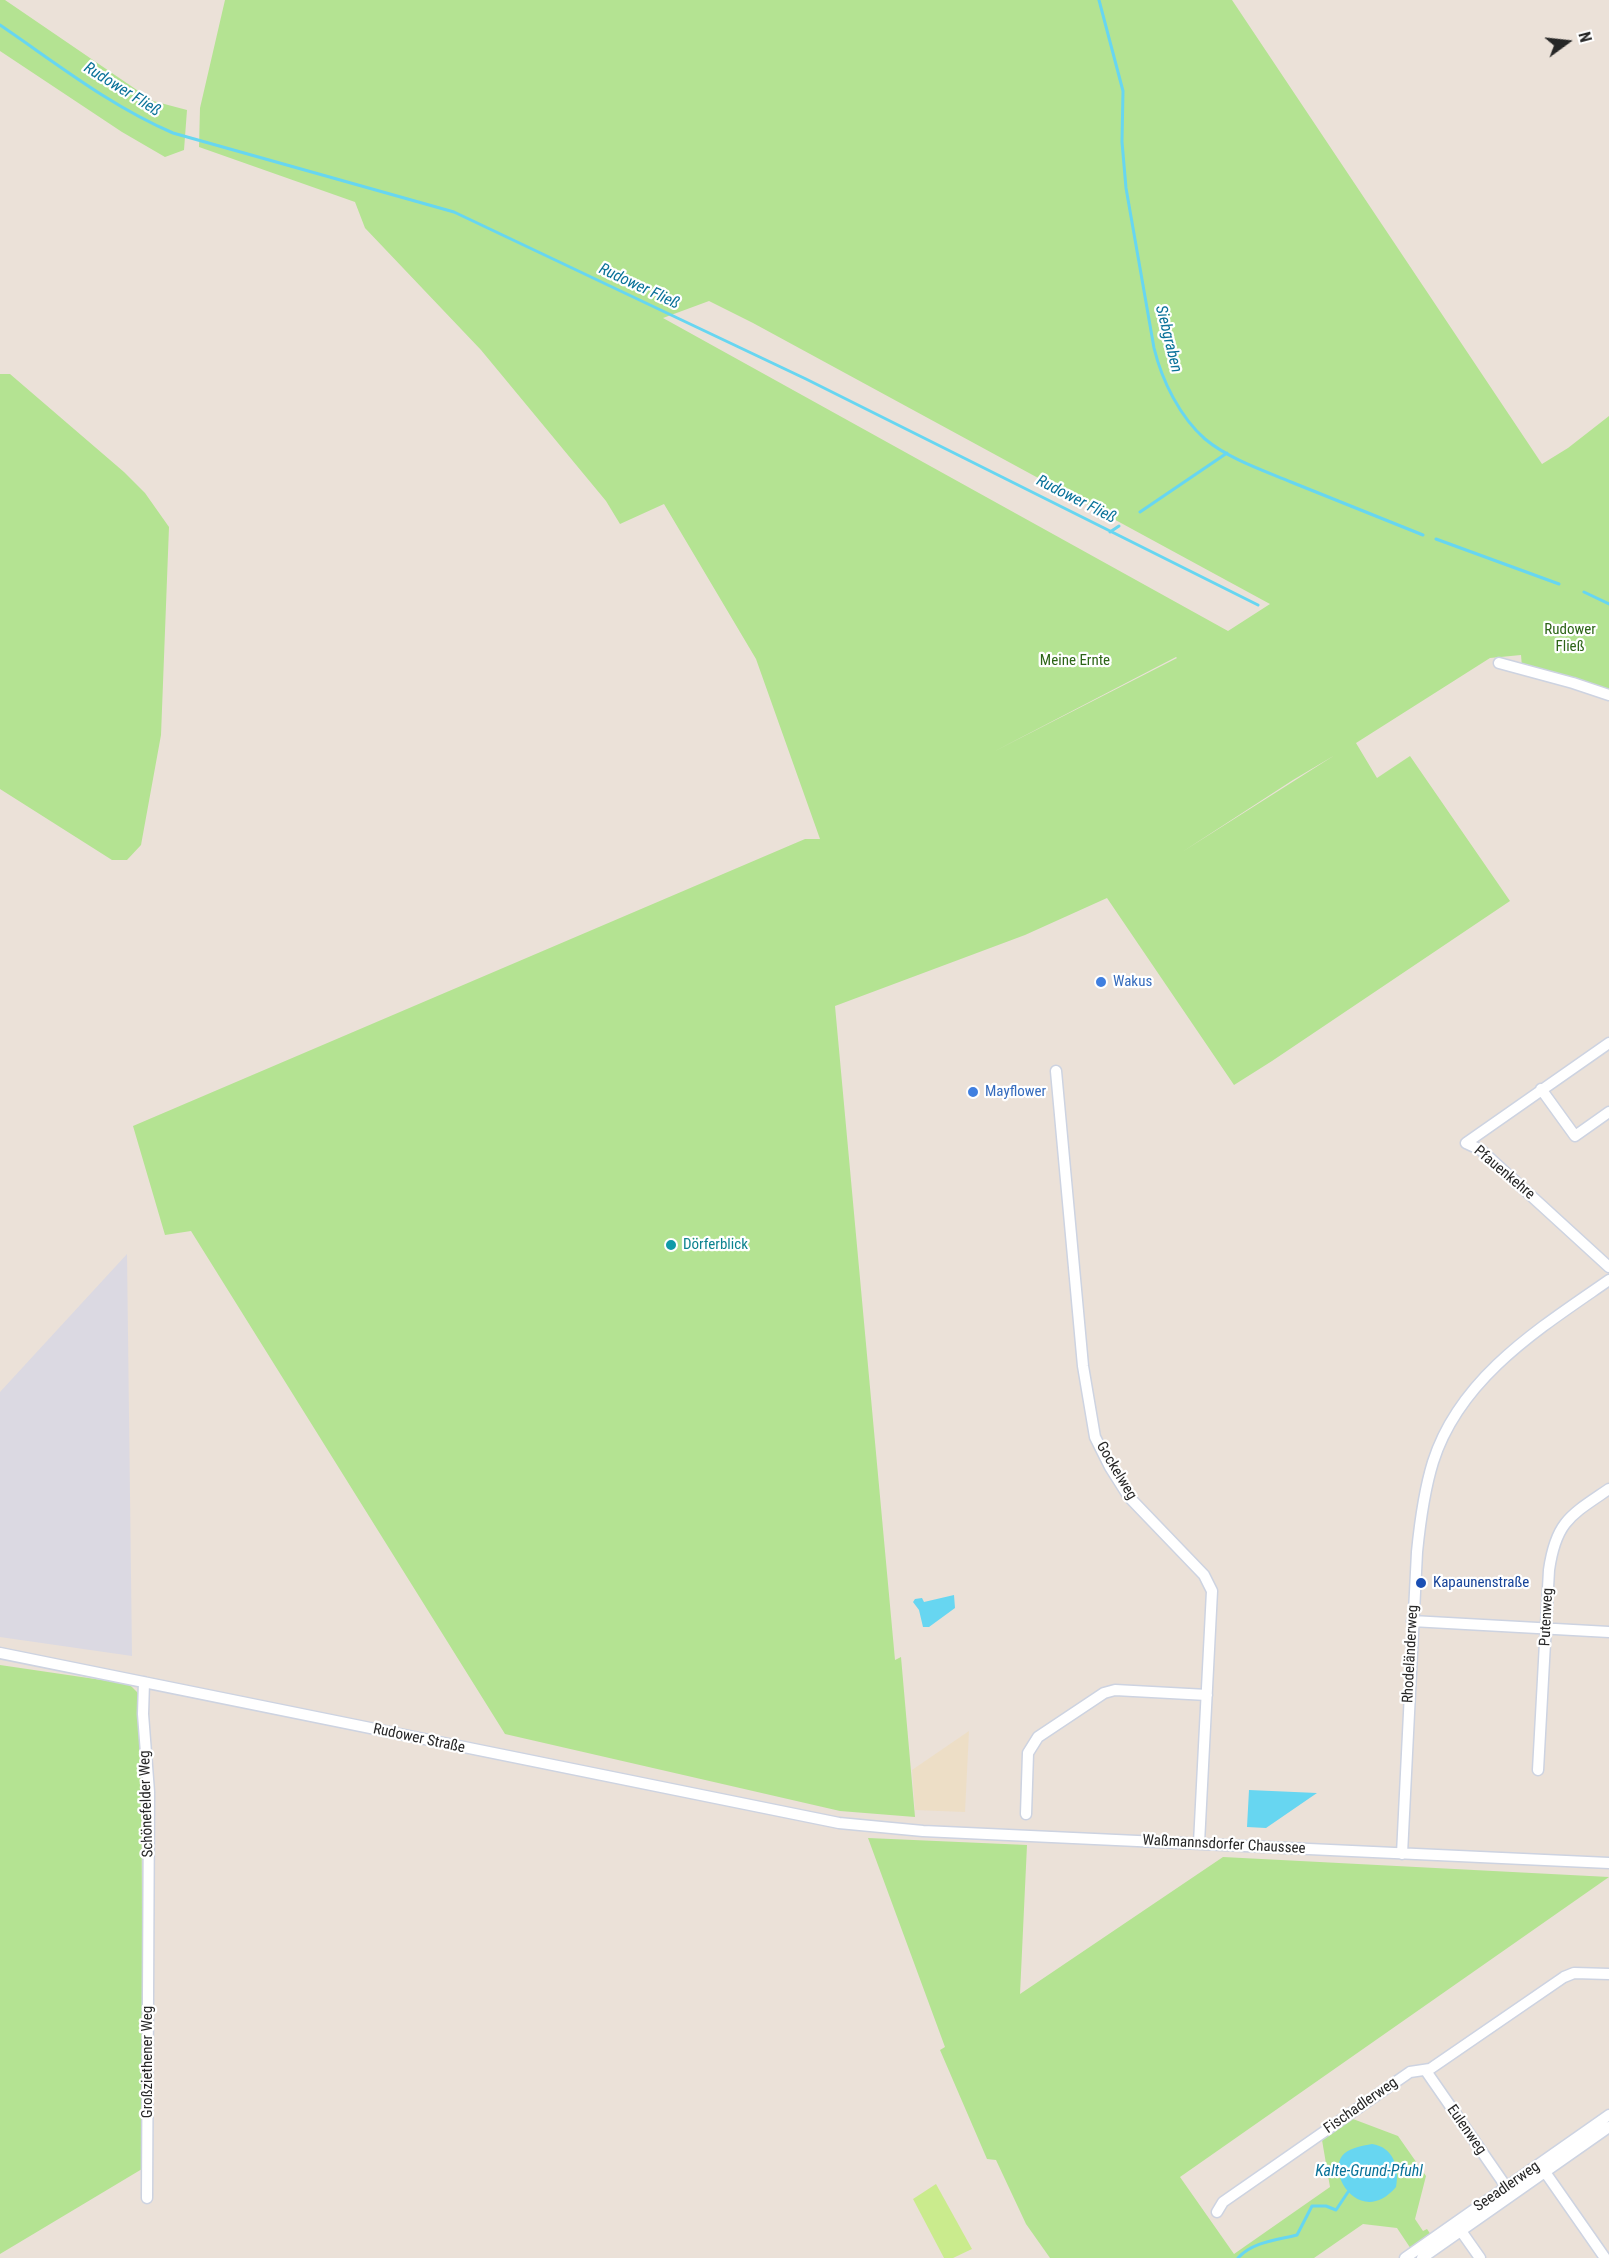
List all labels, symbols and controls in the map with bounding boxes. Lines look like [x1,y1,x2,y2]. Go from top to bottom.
north arrow [1537,12,1597,72]
text: N [1574,30,1595,44]
water label: Rudower Fließ [80,59,164,121]
water label: Rudower Fließ [596,260,682,314]
water label: Siebgraben [1150,303,1186,375]
water label: Rudower Fließ [1033,472,1119,528]
park label: Rudower Fließ [1544,621,1596,656]
park label: Meine Ernte [1040,652,1110,670]
place label: Wakus [1113,973,1152,991]
marker: Wakus [1094,975,1108,989]
place label: Mayflower [985,1083,1046,1101]
marker: Mayflower [966,1085,980,1099]
street label: Pfauenkehre [1470,1142,1538,1204]
place label: Dörferblick [683,1236,748,1254]
marker: Dörferblick [664,1238,678,1252]
street label: Gockelweg [1092,1439,1140,1503]
place label: Kapaunenstraße [1433,1574,1529,1592]
marker: Kapaunenstraße [1414,1576,1428,1590]
street label: Putenweg [1536,1587,1558,1647]
street label: Rhodeländerweg [1399,1604,1423,1704]
street label: Rudower Straße [371,1720,467,1758]
street label: Schönefelder Weg [136,1750,158,1858]
street label: Waßmannsdorfer Chaussee [1142,1832,1306,1858]
street label: Großziethener Weg [139,2006,157,2118]
street label: Fischadlerweg [1321,2074,1401,2138]
street label: Eulenweg [1442,2102,1490,2158]
street label: Seeadlerweg [1471,2158,1543,2216]
water label: Kalte-Grund-Pfuhl [1315,2162,1423,2182]

